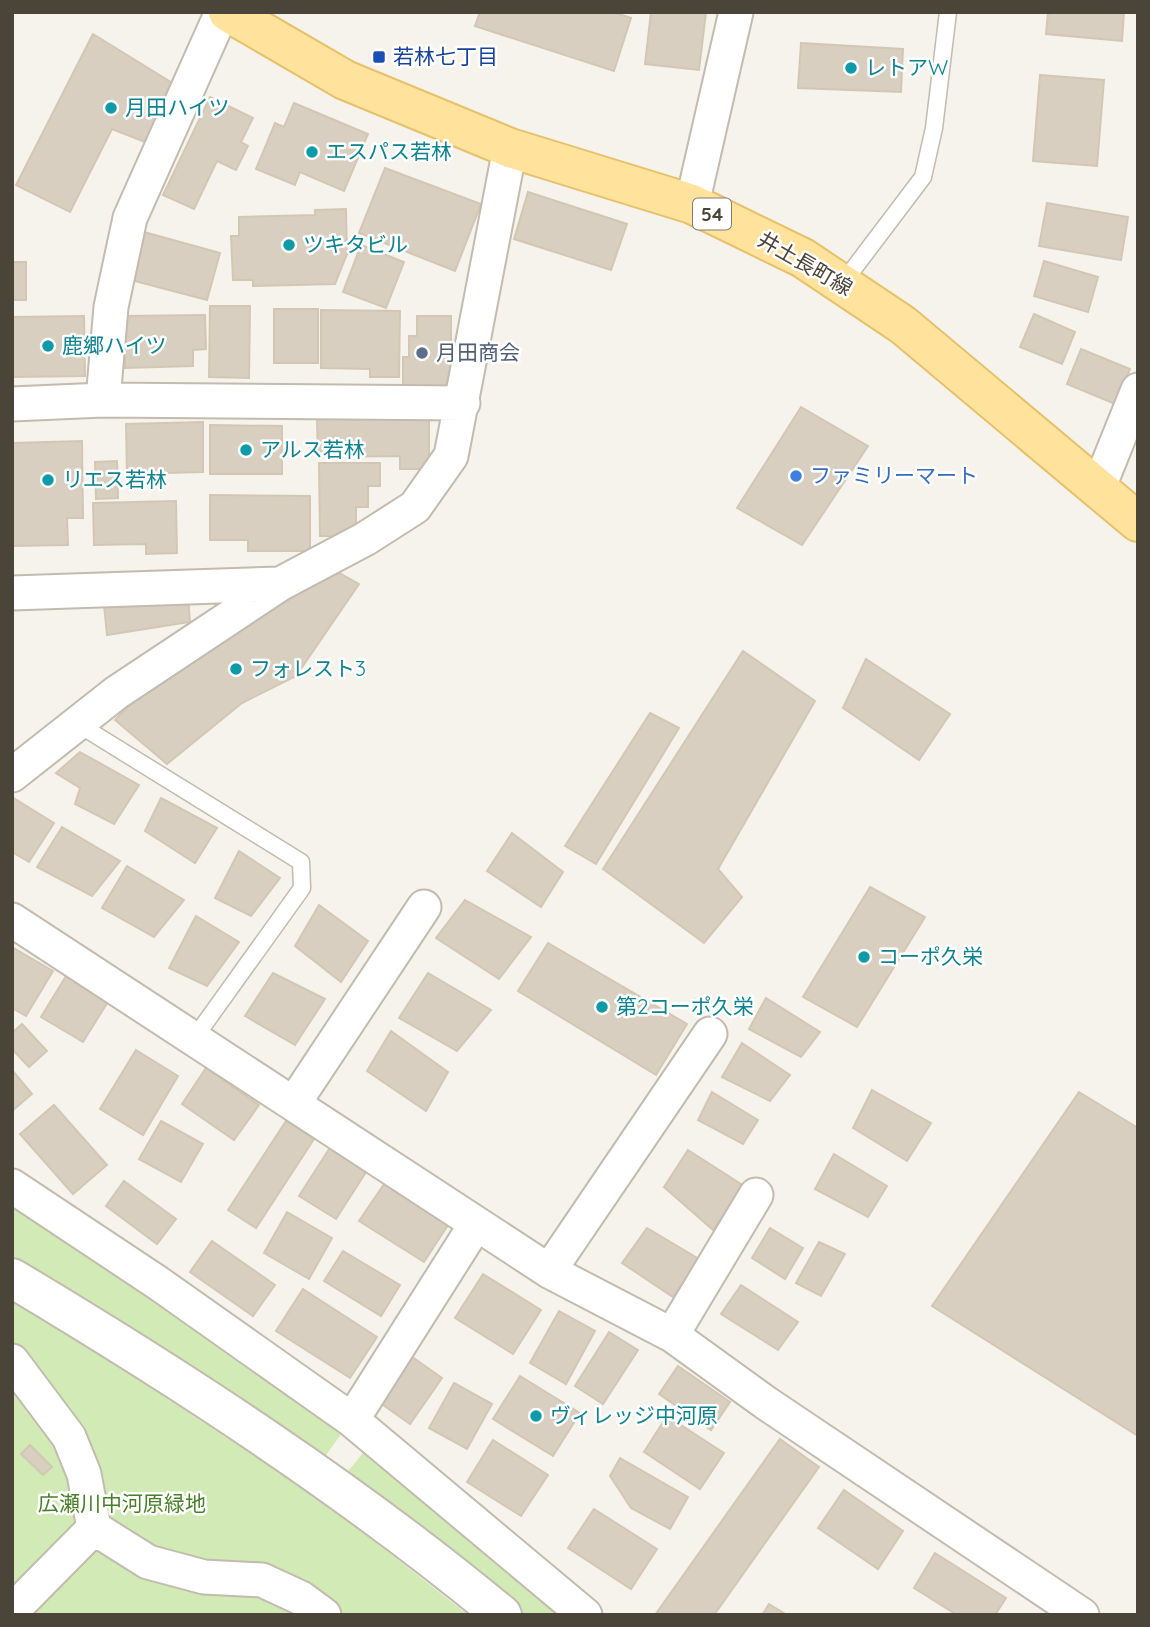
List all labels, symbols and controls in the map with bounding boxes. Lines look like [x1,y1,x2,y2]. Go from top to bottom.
place label: 若林七丁目 [393,43,498,69]
marker: 若林七丁目 [371,49,387,65]
place label: レトアW [865,54,948,80]
marker: レトアW [843,60,859,76]
place label: 月田ハイツ [125,94,230,120]
marker: 月田ハイツ [103,100,119,116]
place label: エスパス若林 [326,138,452,164]
marker: エスパス若林 [304,144,320,160]
road number: 54 [693,198,731,230]
street label: 井土長町線 [754,226,857,301]
place label: ツキタビル [303,231,408,257]
marker: ツキタビル [281,237,297,253]
place label: 鹿郷ハイツ [62,332,167,358]
marker: 鹿郷ハイツ [40,338,56,354]
place label: 月田商会 [436,339,520,365]
marker: 月田商会 [414,345,430,361]
place label: アルス若林 [260,436,365,462]
marker: アルス若林 [238,442,254,458]
place label: ファミリーマート [810,462,978,488]
place label: リエス若林 [62,466,167,492]
marker: ファミリーマート [788,468,804,484]
marker: リエス若林 [40,472,56,488]
place label: フォレスト3 [250,655,366,681]
marker: フォレスト3 [228,661,244,677]
place label: コーポ久栄 [878,943,983,969]
marker: コーポ久栄 [856,949,872,965]
place label: 第2コーポ久栄 [616,993,754,1019]
marker: 第2コーポ久栄 [594,999,610,1015]
place label: ヴィレッジ中河原 [550,1402,718,1428]
marker: ヴィレッジ中河原 [528,1408,544,1424]
park label: 広瀬川中河原緑地 [38,1490,206,1516]

